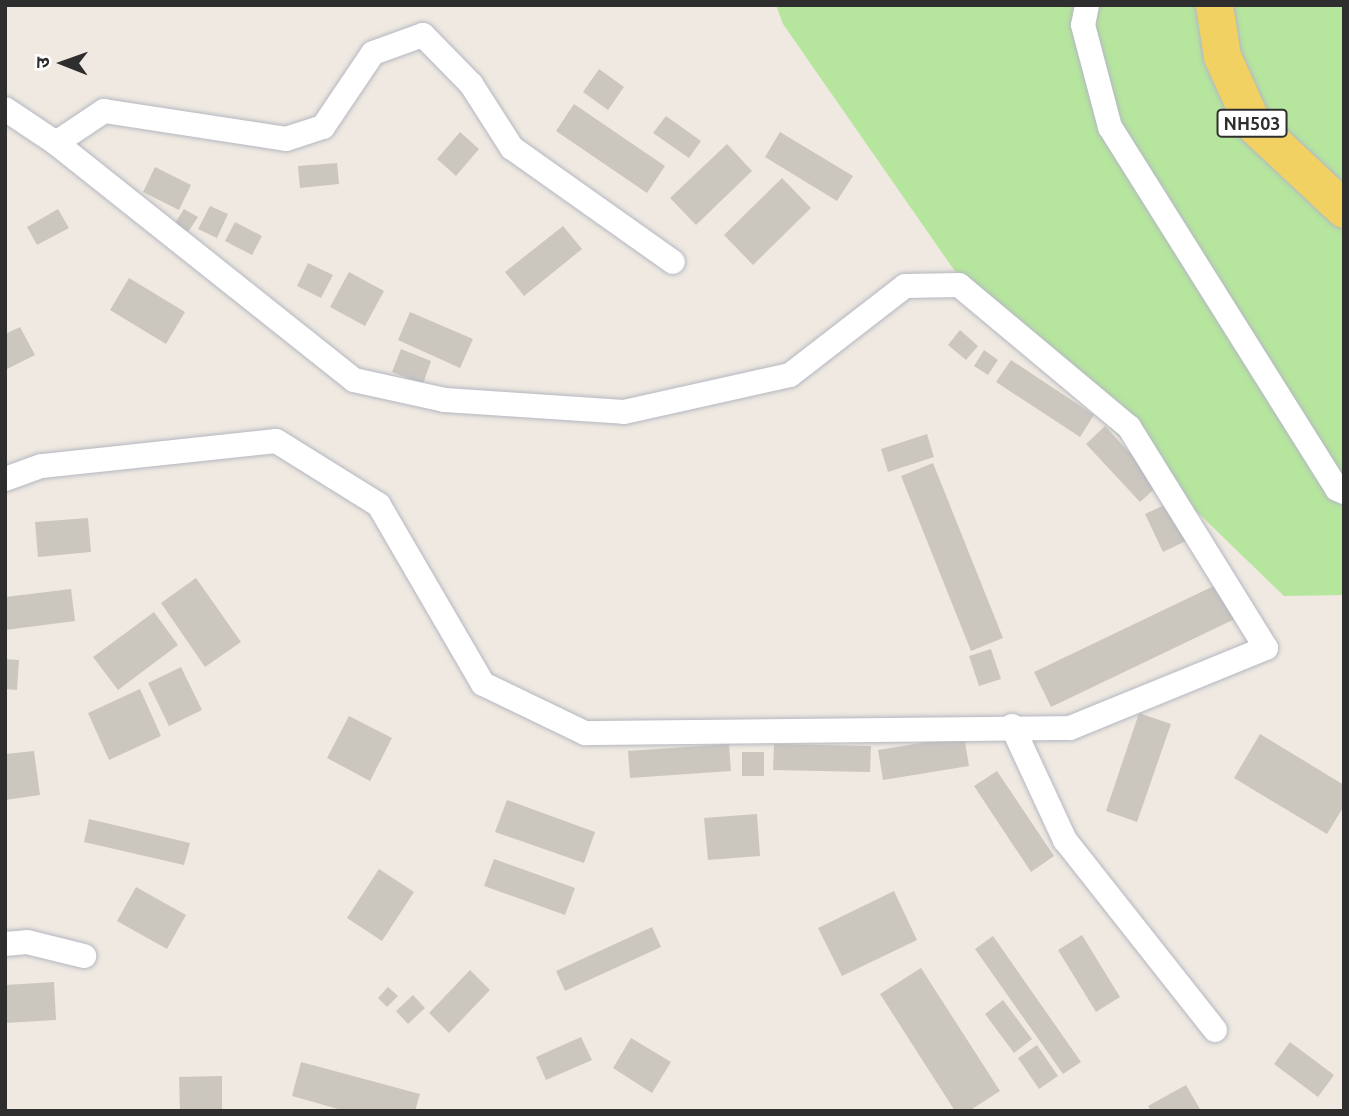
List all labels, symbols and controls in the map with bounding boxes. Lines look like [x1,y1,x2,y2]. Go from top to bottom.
north arrow [28,28,98,98]
text: उ [31,57,53,68]
road number: NH503 [1215,109,1289,138]

